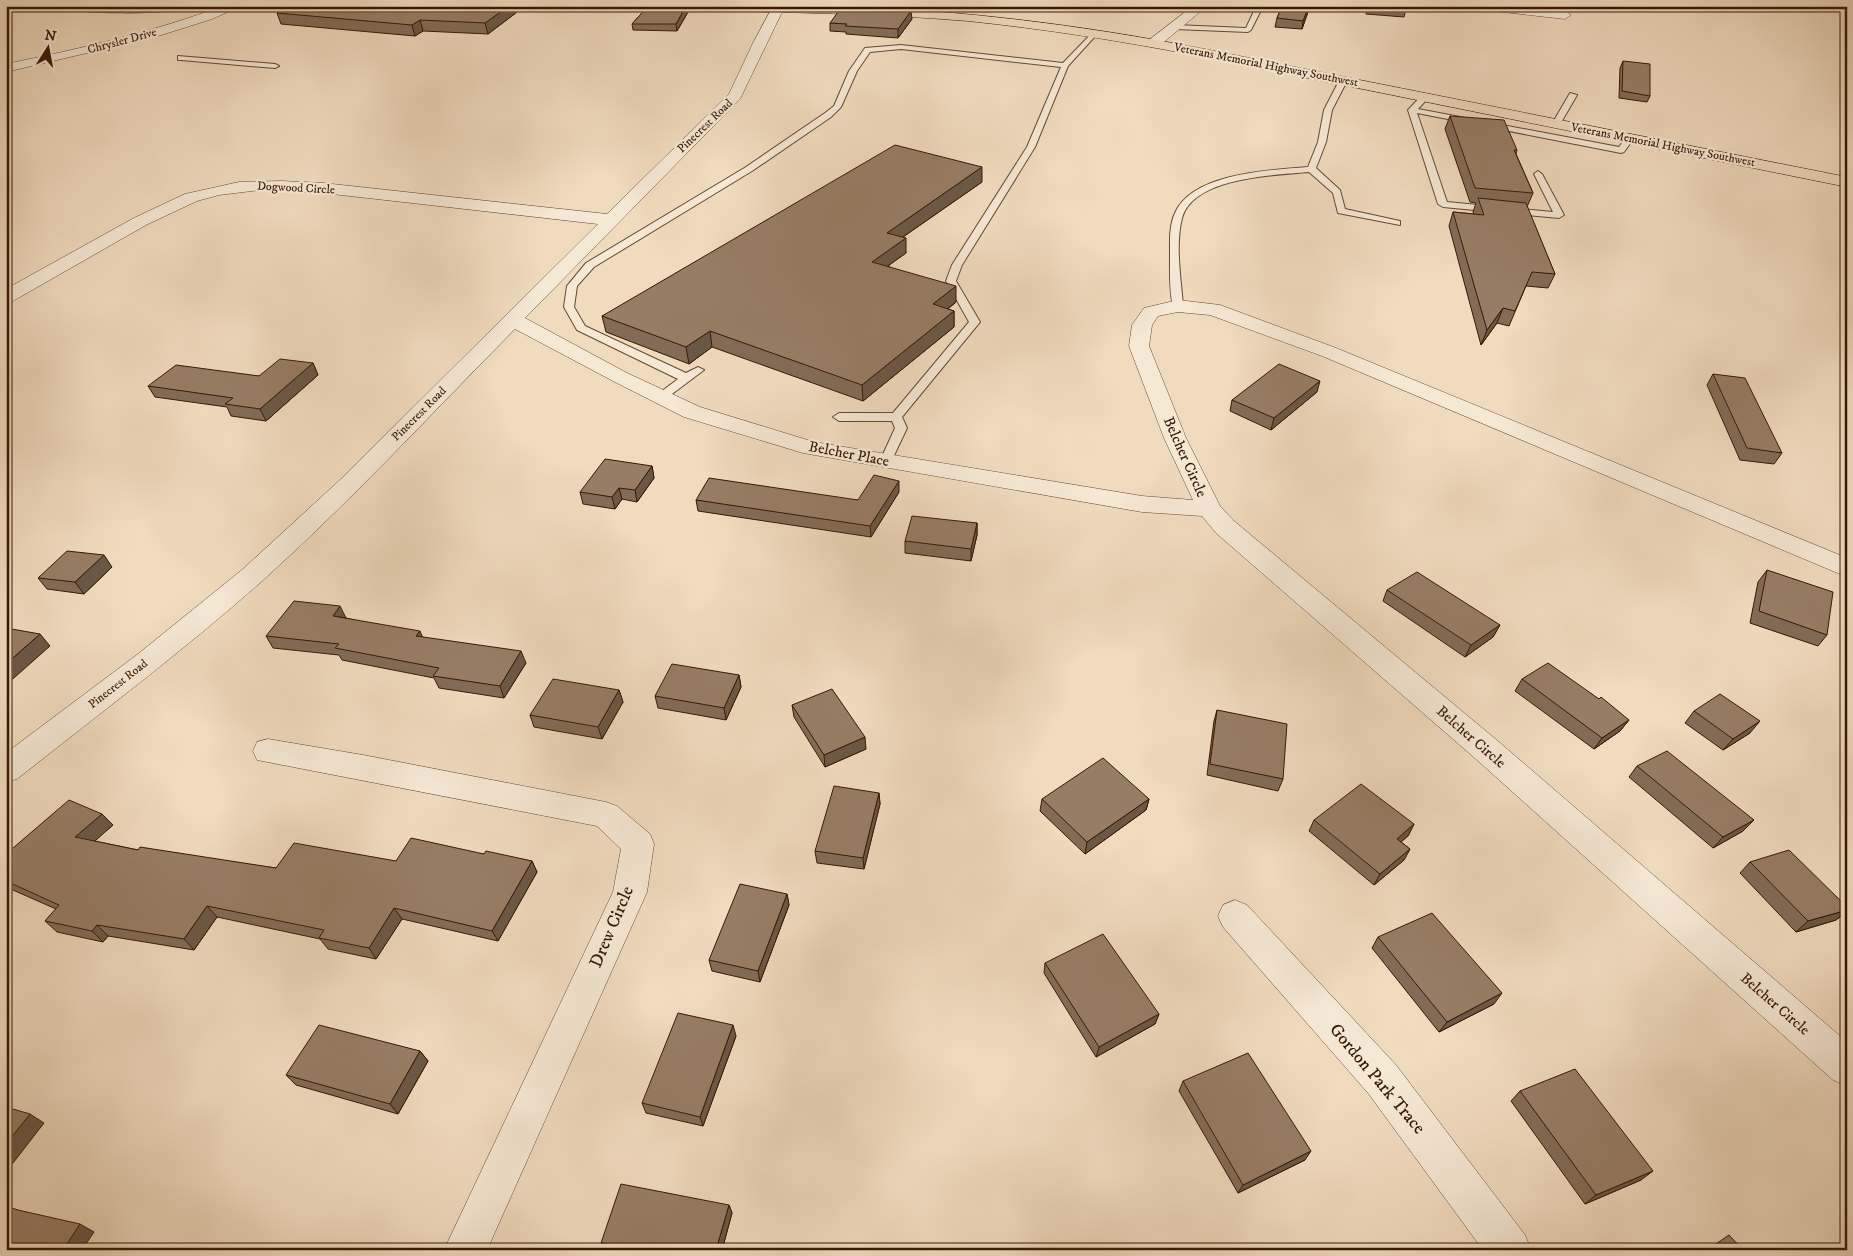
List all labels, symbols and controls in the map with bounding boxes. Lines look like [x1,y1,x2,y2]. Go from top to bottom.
north arrow [22,22,72,72]
street label: Chrysler Drive [86,25,158,57]
text: N [43,26,58,46]
street label: Veterans Memorial Highway Southwest [1172,40,1359,90]
street label: Pinecrest Road [674,96,736,156]
street label: Veterans Memorial Highway Southwest [1569,120,1756,170]
street label: Dogwood Circle [257,178,335,198]
street label: Pinecrest Road [389,384,449,444]
street label: Belcher Circle [1159,414,1211,500]
street label: Belcher Place [807,437,891,471]
street label: Pinecrest Road [85,656,151,712]
street label: Belcher Circle [1432,702,1510,772]
street label: Drew Circle [585,883,639,971]
street label: Belcher Circle [1736,969,1814,1039]
street label: Gordon Park Trace [1324,1019,1430,1139]

